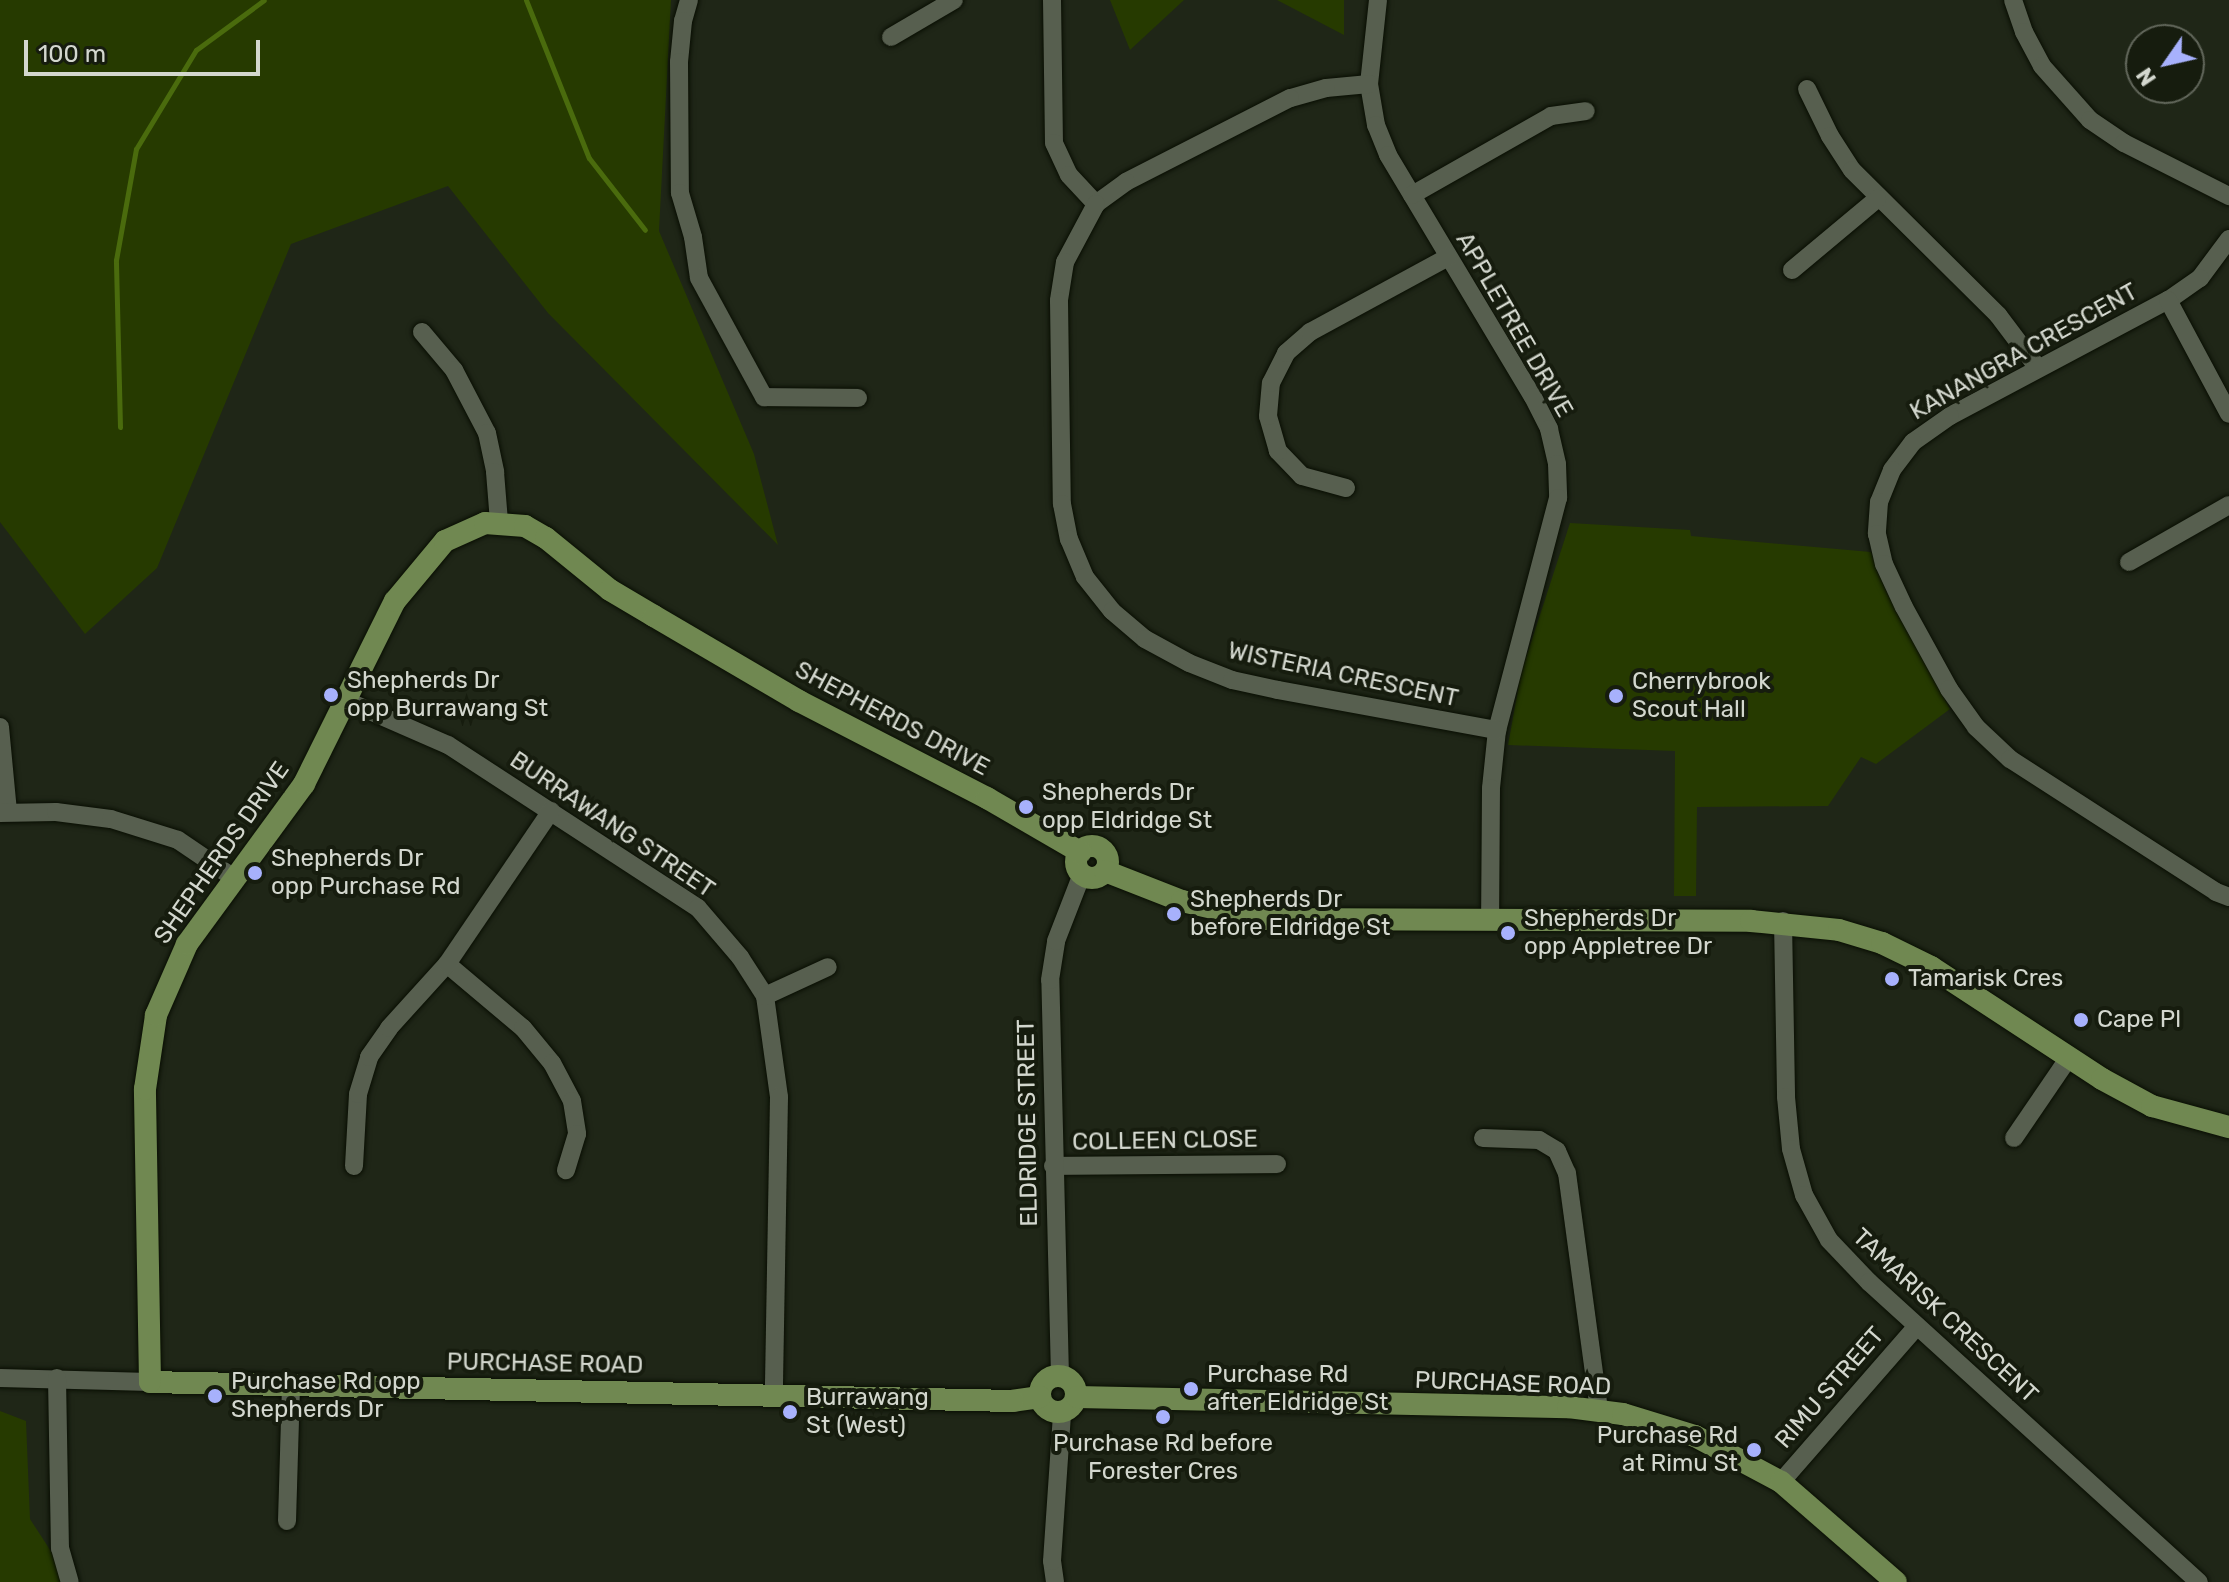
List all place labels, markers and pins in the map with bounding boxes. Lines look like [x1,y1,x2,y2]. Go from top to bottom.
place label: Shepherds Dr opp Burrawang St [347,667,548,723]
place label: Cherrybrook Scout Hall [1632,668,1771,724]
marker: Shepherds Dr opp Burrawang St [322,686,340,704]
marker: Cherrybrook Scout Hall [1607,687,1625,705]
place label: Shepherds Dr opp Eldridge St [1042,779,1212,835]
marker: Shepherds Dr opp Eldridge St [1017,798,1035,816]
place label: Shepherds Dr opp Purchase Rd [271,845,461,901]
marker: Shepherds Dr opp Purchase Rd [246,864,264,882]
place label: Shepherds Dr before Eldridge St [1190,886,1390,942]
marker: Shepherds Dr before Eldridge St [1165,905,1183,923]
place label: Shepherds Dr opp Appletree Dr [1524,905,1713,961]
marker: Shepherds Dr opp Appletree Dr [1499,924,1517,942]
place label: Tamarisk Cres [1908,965,2063,993]
marker: Tamarisk Cres [1883,970,1901,988]
place label: Cape Pl [2097,1006,2181,1034]
marker: Cape Pl [2072,1011,2090,1029]
place label: Purchase Rd after Eldridge St [1207,1361,1389,1417]
place label: Purchase Rd opp Shepherds Dr [231,1368,421,1424]
marker: Purchase Rd after Eldridge St [1182,1380,1200,1398]
place label: Burrawang St (West) [806,1384,929,1440]
marker: Purchase Rd opp Shepherds Dr [206,1387,224,1405]
marker: Burrawang St (West) [781,1403,799,1421]
marker: Purchase Rd before Forester Cres [1154,1408,1172,1426]
place label: Purchase Rd at Rimu St [1597,1422,1738,1478]
place label: Purchase Rd before Forester Cres [1053,1430,1273,1486]
marker: Purchase Rd at Rimu St [1745,1441,1763,1459]

